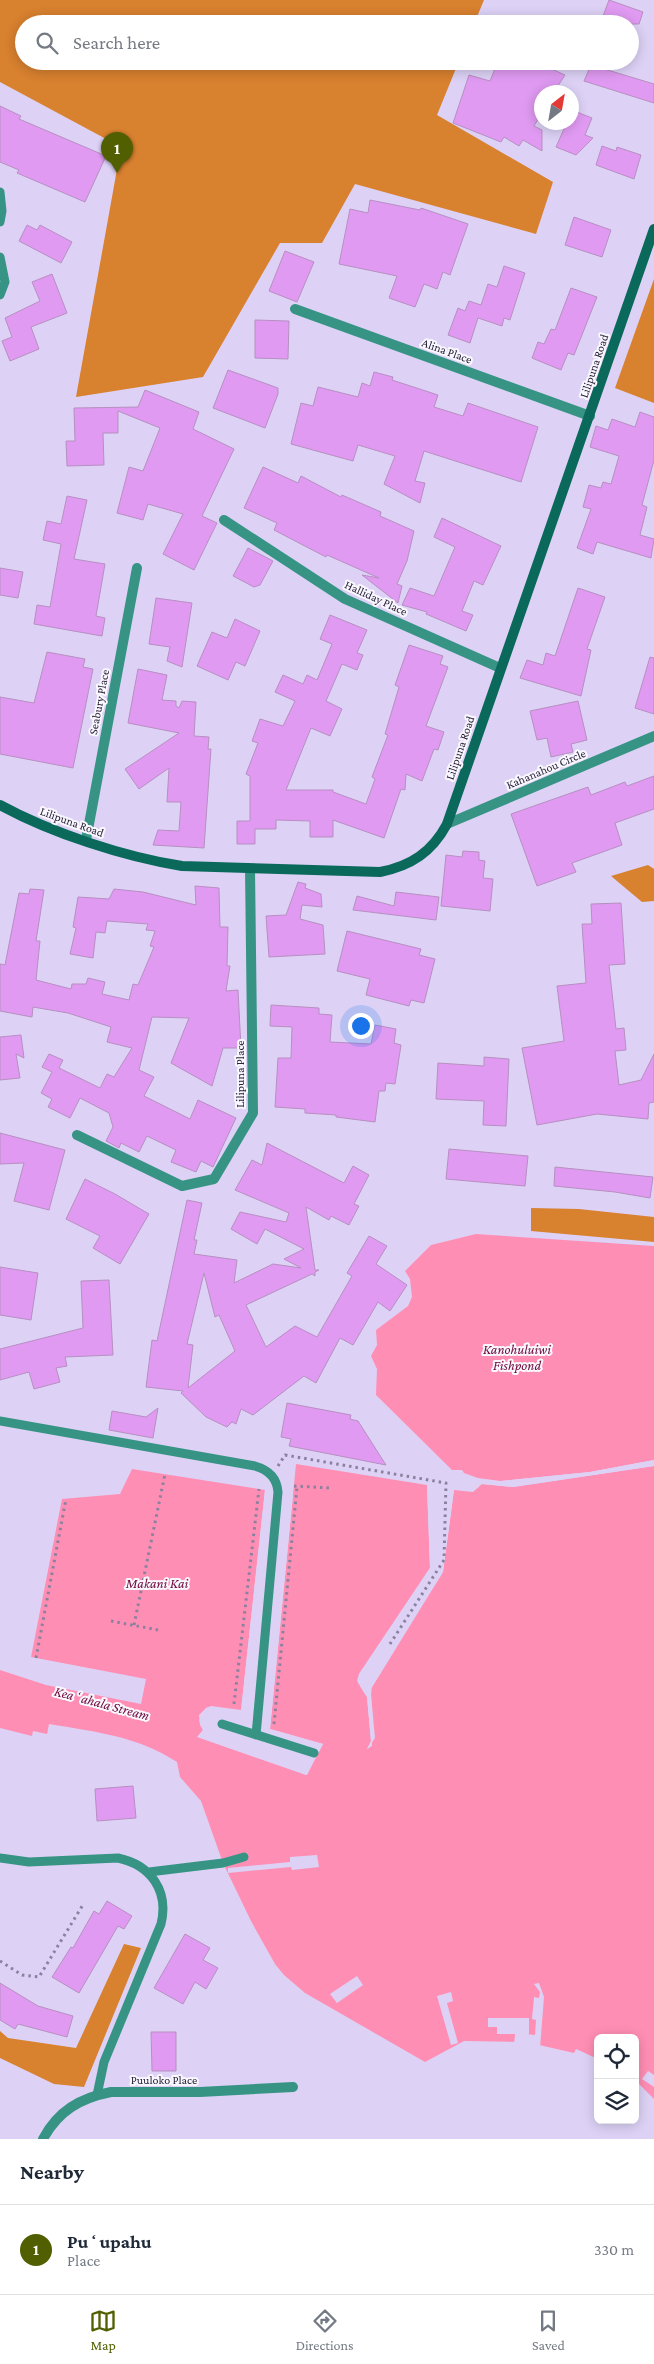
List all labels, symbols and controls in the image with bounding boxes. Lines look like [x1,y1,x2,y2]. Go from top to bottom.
search box [15,15,639,70]
icon: search [33,29,61,57]
text: Search here [73,32,160,53]
north arrow [534,85,579,130]
pin: 1 [101,132,133,173]
street label: Lilipuna Road [577,332,612,400]
street label: Alina Place [420,335,474,367]
street label: Halliday Place [342,577,410,619]
street label: Seabury Place [86,668,112,736]
street label: Lilipuna Road [443,714,478,782]
street label: Kahanahou Circle [504,746,588,792]
street label: Lilipuna Road [38,804,106,840]
your location [348,1013,374,1039]
street label: Lilipuna Place [233,1040,247,1108]
water label: Kanohuluiwi Fishpond [483,1341,551,1373]
water label: Makani Kai [125,1575,188,1591]
water label: Keaʻahala Stream [53,1683,151,1723]
map controls [594,2034,639,2124]
button: locate [594,2034,639,2079]
street label: Puuloko Place [131,2073,197,2087]
button: layers [594,2079,639,2124]
text: Nearby [20,2160,84,2184]
text: Puʻupahu [67,2231,152,2252]
text: 1 [33,2241,39,2258]
text: 330 m [594,2241,634,2258]
text: Place [67,2252,100,2269]
tab: Map [89,2307,117,2353]
tab: Directions [296,2307,354,2353]
tab: Saved [532,2307,565,2353]

